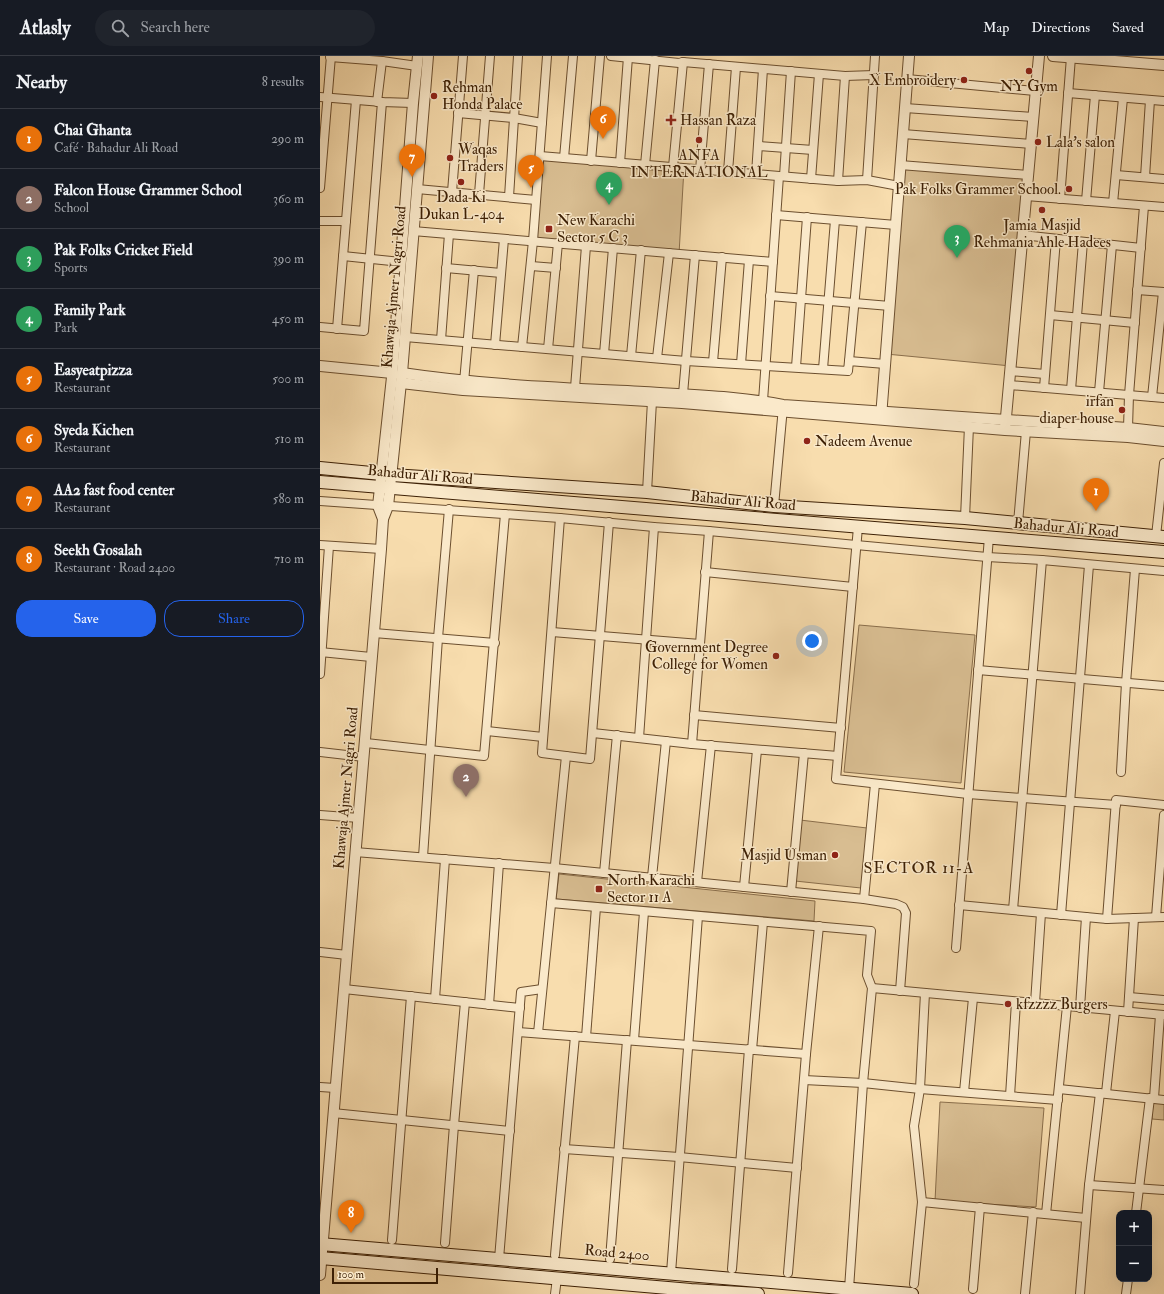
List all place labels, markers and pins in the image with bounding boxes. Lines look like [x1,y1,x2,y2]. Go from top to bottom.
marker: NY Gym [1024,66,1034,76]
place label: X Embroidery [869,71,956,90]
marker: X Embroidery [959,75,969,85]
place label: NY Gym [1000,77,1058,96]
place label: Rehman Honda Palace [442,78,523,114]
marker: Rehman Honda Palace [429,91,439,101]
pin: 6 [590,106,616,139]
place label: Hassan Raza [680,111,757,130]
marker: Hassan Raza [665,114,677,126]
place label: Lala's salon [1046,133,1115,152]
marker: ANFA INTERNATIONAL [694,135,704,145]
marker: Lala's salon [1033,137,1043,147]
place label: Waqas Traders [457,140,504,176]
pin: 7 [399,144,425,177]
place label: ANFA INTERNATIONAL [630,146,768,182]
marker: Waqas Traders [445,153,455,163]
pin: 5 [518,155,544,188]
pin: 4 [596,172,622,205]
marker: Dada Ki Dukan L-404 [456,177,466,187]
place label: Pak Folks Grammer School. [895,180,1061,199]
marker: Pak Folks Grammer School. [1064,184,1074,194]
place label: Dada Ki Dukan L-404 [418,188,504,224]
marker: Jamia Masjid Rehmania Ahle Hadees [1037,205,1047,215]
place label: New Karachi Sector 5 C 3 [557,211,635,247]
place label: Jamia Masjid Rehmania Ahle Hadees [973,216,1111,252]
marker: New Karachi Sector 5 C 3 [544,224,554,234]
pin: 3 [944,225,970,258]
place label: irfan diaper house [1040,392,1114,429]
marker: irfan diaper house [1117,405,1127,415]
place label: Nadeem Avenue [815,432,912,451]
marker: Nadeem Avenue [802,436,812,446]
pin: 1 [1083,478,1109,511]
place label: Government Degree College for Women [645,638,768,674]
marker: Government Degree College for Women [771,651,781,661]
pin: 2 [453,764,479,797]
place label: Masjid Usman [740,846,827,865]
marker: Masjid Usman [830,850,840,860]
place label: North Karachi Sector 11 A [607,871,695,907]
marker: North Karachi Sector 11 A [594,884,604,894]
place label: kfzzzz Burgers [1016,995,1108,1014]
marker: kfzzzz Burgers [1003,999,1013,1009]
pin: 8 [338,1200,364,1233]

